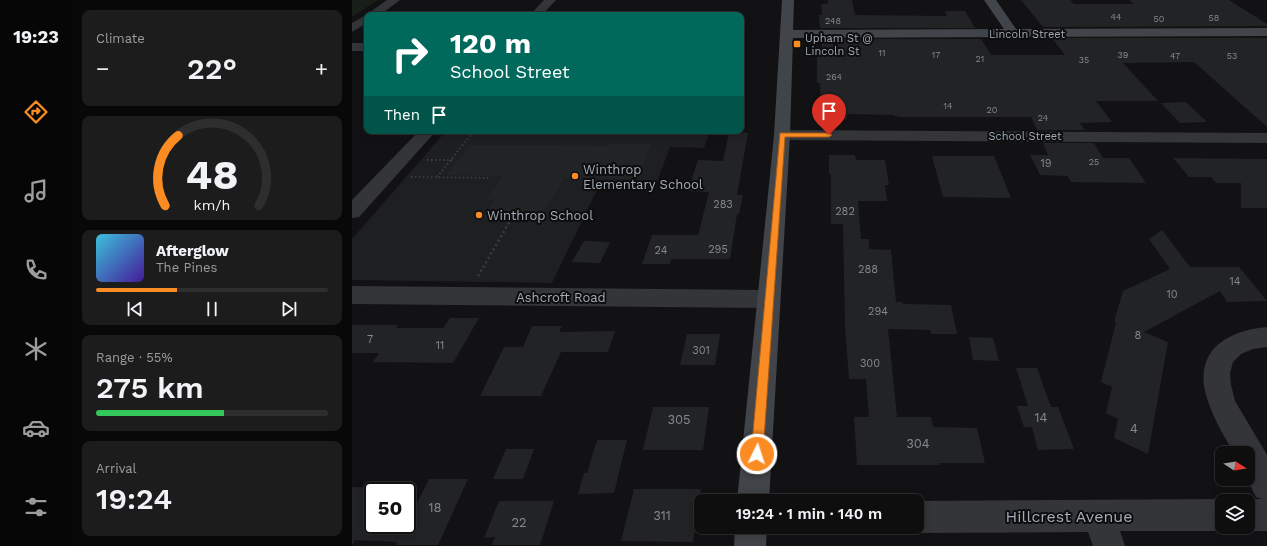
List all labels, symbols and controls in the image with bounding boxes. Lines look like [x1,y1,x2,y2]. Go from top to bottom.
house number: 44 [1111,12,1122,22]
house number: 58 [1209,13,1219,23]
house number: 50 [1154,14,1165,24]
house number: 248 [825,16,841,26]
text: 19:23 [13,26,59,47]
text: 120 m [450,27,531,60]
icon: right [384,28,436,80]
street label: Lincoln Street [989,28,1065,41]
text: Climate [96,31,145,46]
place label: Upham St @ Lincoln St [805,32,873,58]
marker: Upham St @ Lincoln St [792,39,802,49]
house number: 11 [878,48,886,58]
house number: 17 [932,50,940,60]
house number: 39 [1118,50,1128,60]
text: 22° [187,51,237,86]
house number: 47 [1170,51,1180,61]
house number: 53 [1227,51,1237,61]
house number: 21 [976,54,984,64]
house number: 35 [1079,55,1089,65]
text: − [96,56,109,81]
text: + [315,56,328,81]
text: School Street [450,61,570,82]
house number: 264 [826,72,843,82]
pin [812,94,846,135]
icon: directions [22,98,50,126]
icon: arrive [818,100,840,122]
house number: 14 [943,101,953,111]
icon: arrive [428,104,450,126]
house number: 20 [987,105,998,115]
text: Then [384,106,420,124]
house number: 24 [1038,113,1049,123]
street label: School Street [988,130,1062,143]
text: 48 [186,149,238,198]
house number: 19 [1040,157,1052,170]
house number: 25 [1089,157,1099,167]
place label: Winthrop Elementary School [583,162,703,192]
marker: Winthrop Elementary School [570,171,580,181]
icon: music [22,177,50,205]
text: km/h [194,196,230,212]
house number: 283 [713,198,733,211]
house number: 282 [835,205,855,218]
place label: Winthrop School [487,208,593,223]
marker: Winthrop School [474,210,484,220]
text: Afterglow [156,242,229,260]
house number: 295 [708,243,728,256]
house number: 24 [655,244,668,257]
icon: phone [22,256,50,284]
text: The Pines [156,260,217,275]
house number: 288 [858,263,878,276]
house number: 14 [1229,275,1241,288]
house number: 10 [1166,288,1178,301]
street label: Ashcroft Road [516,290,606,305]
icon: previous [124,298,146,320]
icon: pause [201,298,223,320]
icon: next [278,298,300,320]
house number: 294 [868,305,888,318]
house number: 8 [1135,329,1142,342]
house number: 7 [367,333,373,346]
icon: climate [22,335,50,363]
house number: 11 [436,339,444,352]
house number: 301 [692,344,710,357]
text: Range · 55% [96,350,173,365]
house number: 300 [860,357,880,370]
text: 275 km [96,370,204,405]
house number: 14 [1034,410,1048,425]
house number: 305 [667,412,691,427]
icon: car [22,414,50,442]
house number: 4 [1130,421,1138,436]
position arrow [736,433,778,475]
house number: 304 [906,436,930,451]
north arrow [1215,446,1255,486]
map controls [1215,446,1255,534]
text: Arrival [96,461,137,476]
text: 19:24 [96,481,172,516]
speed limit sign: 50 [364,482,416,534]
icon: filters [22,493,50,521]
button: layers [1215,494,1255,534]
house number: 18 [428,500,442,515]
text: 19:24 · 1 min · 140 m [736,505,882,523]
street label: Hillcrest Avenue [1006,507,1132,526]
house number: 311 [653,508,671,523]
house number: 22 [511,515,527,530]

